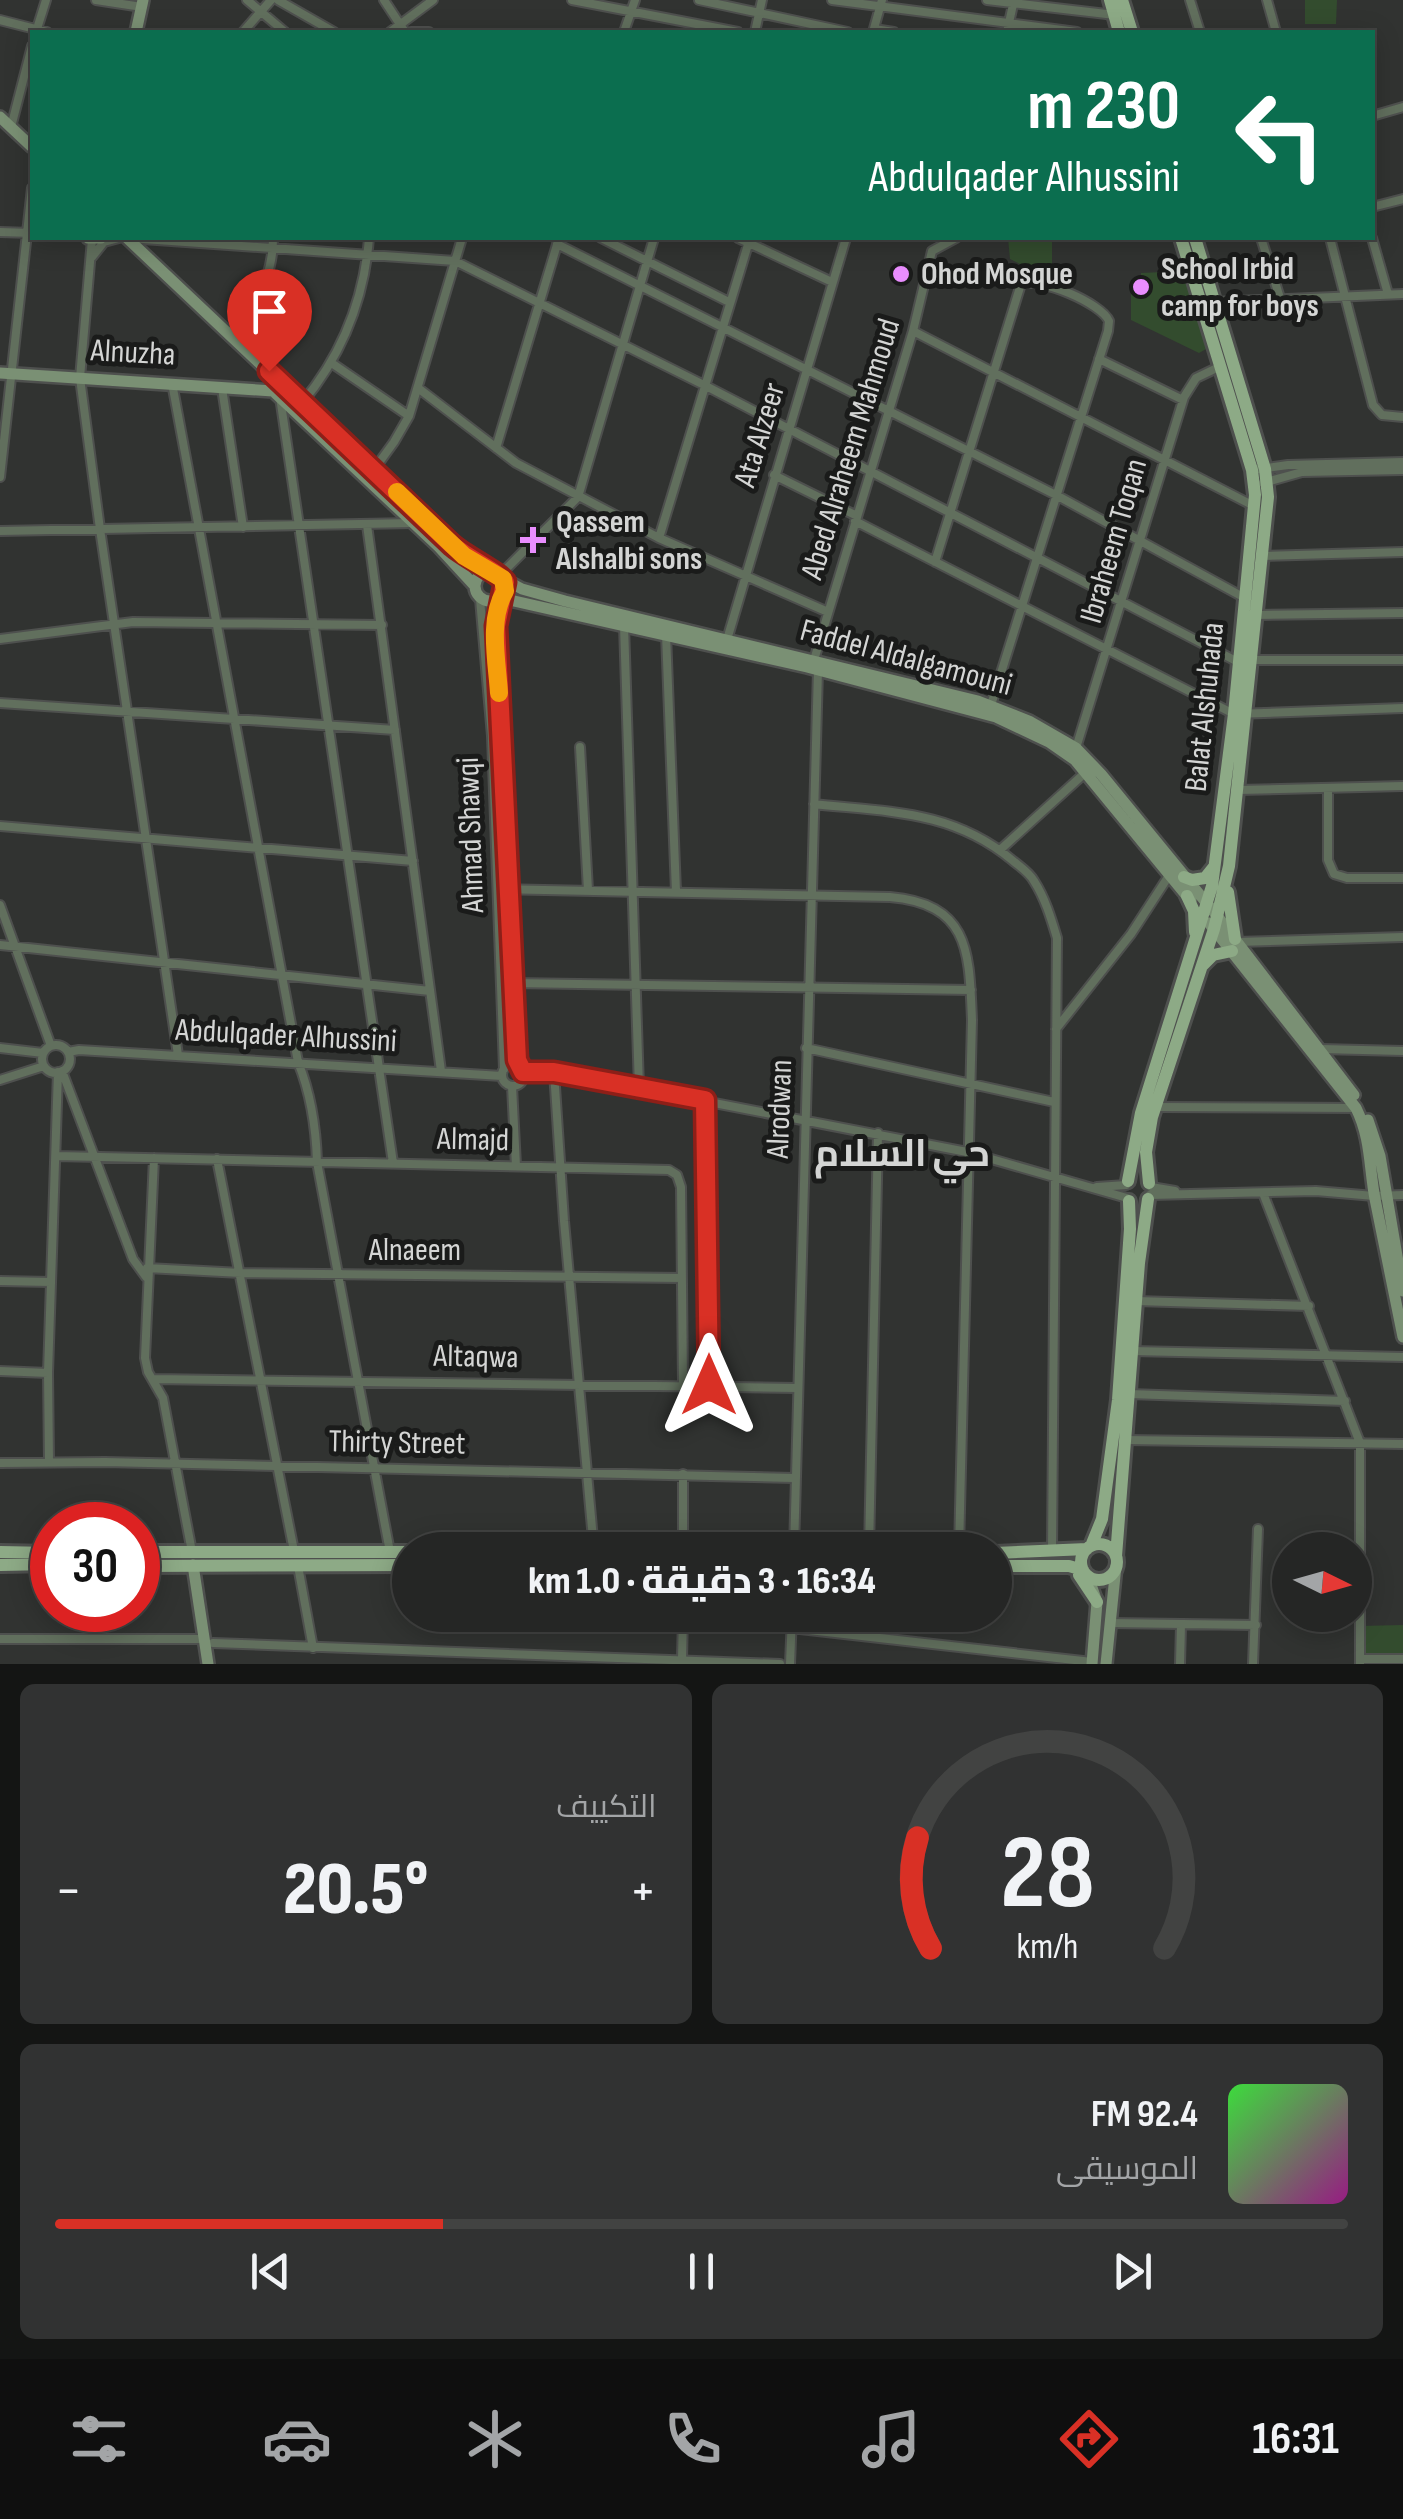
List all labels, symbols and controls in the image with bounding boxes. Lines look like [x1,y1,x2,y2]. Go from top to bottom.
text: 230 m [1027,65,1180,149]
icon: left [1215,70,1345,200]
text: Abdulqader Alhussini [868,150,1180,205]
place label: School Irbid camp for boys [1161,250,1319,326]
place label: Ohod Mosque [921,255,1073,294]
marker: Ohod Mosque [890,263,912,285]
pin [227,269,312,372]
marker: School Irbid camp for boys [1130,276,1152,298]
icon: arrive [242,284,297,339]
street label: Abed Alraheem Mahmoud [793,314,909,585]
street label: Alnuzha [89,331,176,375]
street label: Ata Alzeer [725,378,794,493]
street label: Ibraheem Toqan [1072,454,1156,628]
place label: Qassem Alshalbi sons [555,503,702,579]
marker: Qassem Alshalbi sons [520,527,546,553]
street label: Faddel Aldalgamouni [796,611,1016,705]
street label: Balat Alshuhada [1177,620,1233,794]
street label: Ahmad Shawqi [449,756,493,915]
street label: Abdulqader Alhussini [173,1011,398,1061]
street label: Alrodwan [759,1059,801,1160]
street label: Almajd [436,1120,509,1160]
district label: حي السلام [814,1132,990,1184]
street label: Alnaeem [368,1231,461,1270]
position arrow [657,1333,761,1437]
street label: Altaqwa [432,1337,519,1377]
street label: Thirty Street [328,1422,466,1464]
speed limit sign: 30 [30,1502,160,1632]
north arrow [1272,1532,1372,1632]
map controls [1272,1532,1372,1632]
text: 16:34 · 3 دقيقة · 1.0 km [528,1559,876,1604]
text: التكييف [556,1788,657,1827]
text: 28 [1000,1812,1095,1937]
text: 20.5° [283,1845,429,1936]
text: − [55,1858,82,1925]
text: + [630,1858,657,1925]
text: km/h [1016,1926,1078,1969]
text: 92.4 FM [1091,2092,1198,2137]
text: الموسيقى [1056,2150,1198,2189]
icon: previous [243,2244,298,2299]
icon: pause [674,2244,729,2299]
icon: next [1105,2244,1160,2299]
icon: filters [64,2404,134,2474]
icon: car [262,2404,332,2474]
icon: climate [460,2404,530,2474]
icon: phone [658,2404,728,2474]
icon: music [856,2404,926,2474]
icon: directions [1054,2404,1124,2474]
text: 16:31 [1252,2412,1339,2467]

